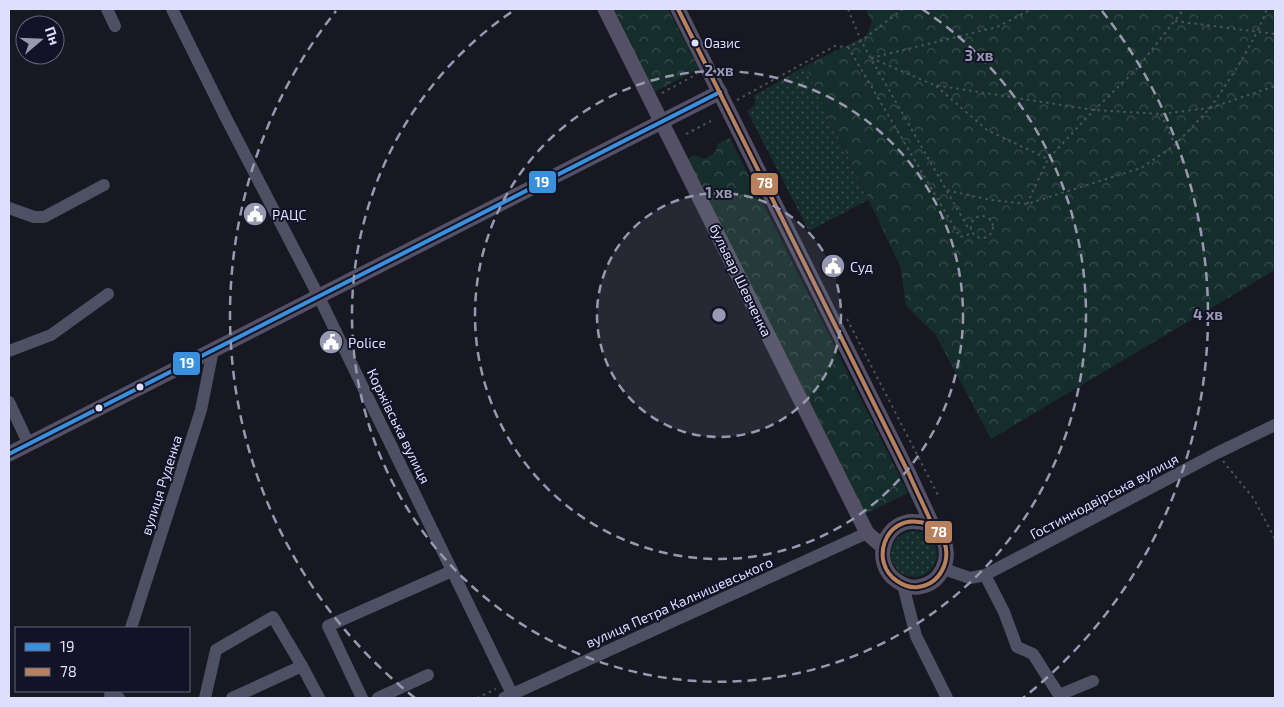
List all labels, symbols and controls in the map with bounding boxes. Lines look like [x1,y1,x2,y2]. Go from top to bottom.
north arrow [15,15,65,65]
text: Пн [42,24,64,47]
place label: Оазис [704,35,740,51]
marker: Оазис [690,38,700,48]
text: 3 хв [965,46,994,64]
text: 2 хв [704,61,734,79]
line badge: 19 [528,170,557,194]
line badge: 78 [750,172,779,196]
text: 19 [535,173,549,190]
text: 78 [757,174,773,191]
text: 1 хв [706,183,733,201]
public building icon: РАЦС [242,201,268,227]
place label: РАЦС [272,206,307,223]
street label: бульвар Шевченка [706,221,776,339]
public building icon: Суд [820,253,846,279]
place label: Суд [850,258,873,275]
text: 4 хв [1193,305,1223,323]
centre of rings [710,306,728,324]
public building icon: Police [318,329,344,355]
place label: Police [348,334,386,351]
line badge: 19 [172,351,201,376]
text: 19 [180,354,194,371]
street label: Коржівська вулиця [364,366,434,486]
unlabelled marker [135,382,145,392]
unlabelled marker [94,403,104,413]
street label: вулиця Руденка [137,433,185,537]
street label: Гостиннодвірська вулиця [1027,450,1181,542]
line badge: 78 [924,520,953,544]
text: 78 [931,523,947,540]
street label: вулиця Петра Калнишевського [583,553,775,651]
legend [15,627,190,692]
text: 19 [60,637,75,655]
text: 78 [60,662,77,680]

